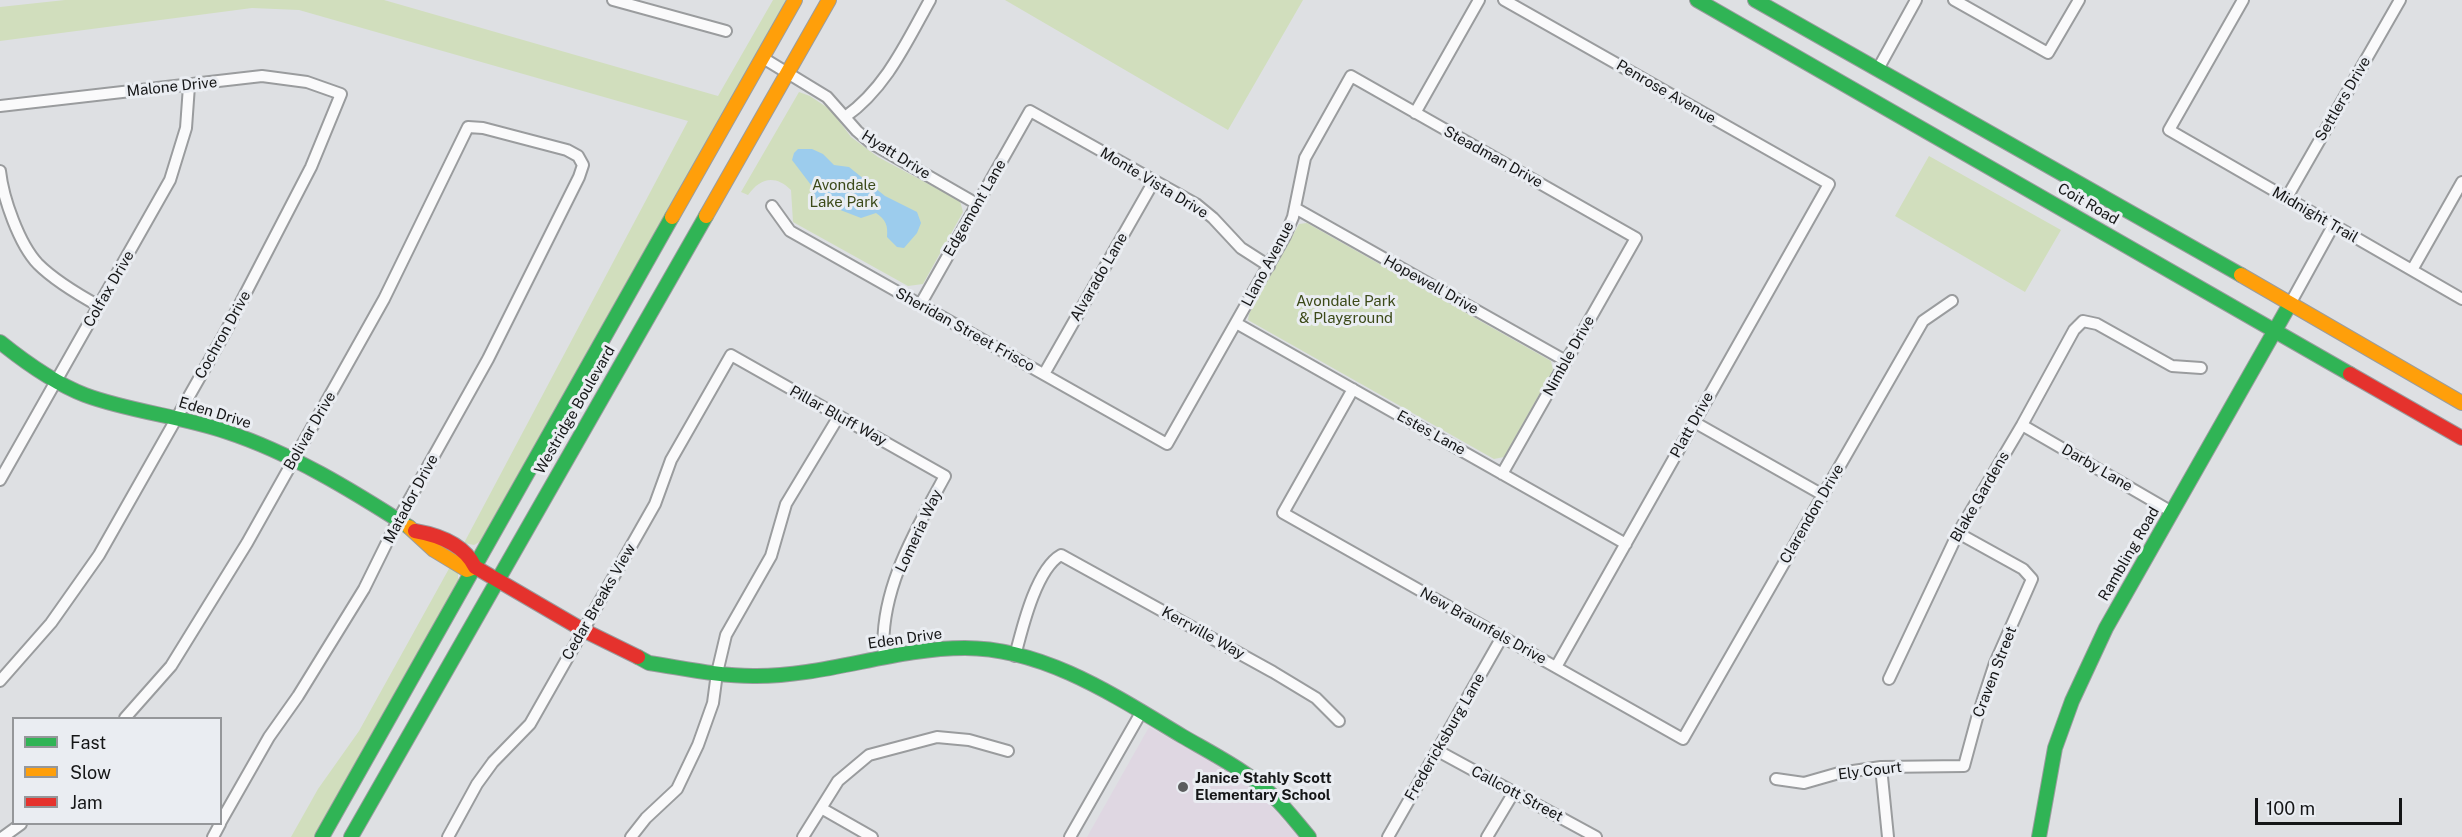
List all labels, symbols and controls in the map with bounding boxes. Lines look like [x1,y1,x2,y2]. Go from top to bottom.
street label: Settlers Drive [2312,53,2374,145]
street label: Penrose Avenue [1613,56,1719,128]
street label: Malone Drive [126,73,218,101]
street label: Steadman Drive [1440,122,1546,192]
street label: Hyatt Drive [858,127,934,183]
street label: Monte Vista Drive [1097,144,1211,222]
street label: Edgemont Lane [940,156,1010,260]
park label: Avondale Lake Park [810,176,878,211]
street label: Coit Road [2054,179,2122,229]
street label: Midnight Trail [2269,183,2361,247]
street label: Llano Avenue [1238,218,1298,310]
street label: Alvarado Lane [1066,229,1132,325]
street label: Colfax Drive [80,248,138,330]
street label: Hopewell Drive [1380,252,1482,318]
street label: Sheridan Street Frisco [892,284,1038,376]
street label: Cochron Drive [191,288,255,382]
park label: Avondale Park & Playground [1296,292,1396,327]
street label: Nimble Drive [1539,313,1599,399]
street label: Westridge Boulevard [531,343,619,477]
street label: Pillar Bluff Way [786,382,890,450]
street label: Bolivar Drive [280,388,340,474]
street label: Platt Drive [1667,389,1717,461]
street label: Eden Drive [177,393,253,433]
street label: Estes Lane [1394,407,1468,459]
street label: Darby Lane [2058,440,2136,496]
street label: Blake Gardens [1947,448,2013,546]
street label: Matador Drive [380,451,442,547]
street label: Clarendon Drive [1776,461,1848,567]
street label: Lomeria Way [892,487,946,575]
street label: Rambling Road [2095,504,2163,604]
street label: Cedar Breaks View [558,541,640,663]
street label: New Braunfels Drive [1417,584,1549,668]
street label: Kerrville Way [1158,603,1248,663]
street label: Craven Street [1969,624,2021,720]
street label: Eden Drive [867,625,943,653]
street label: Fredericksburg Lane [1401,670,1489,804]
legend [12,717,222,825]
text: Fast [70,732,106,753]
street label: Ely Court [1837,758,1903,784]
text: Slow [70,762,111,783]
street label: Callcott Street [1468,762,1566,826]
place label: Janice Stahly Scott Elementary School [1195,769,1332,804]
marker: Janice Stahly Scott Elementary School [1176,780,1190,794]
scale bar [2258,786,2405,824]
text: Jam [70,792,103,813]
text: 100 m [2266,798,2315,819]

